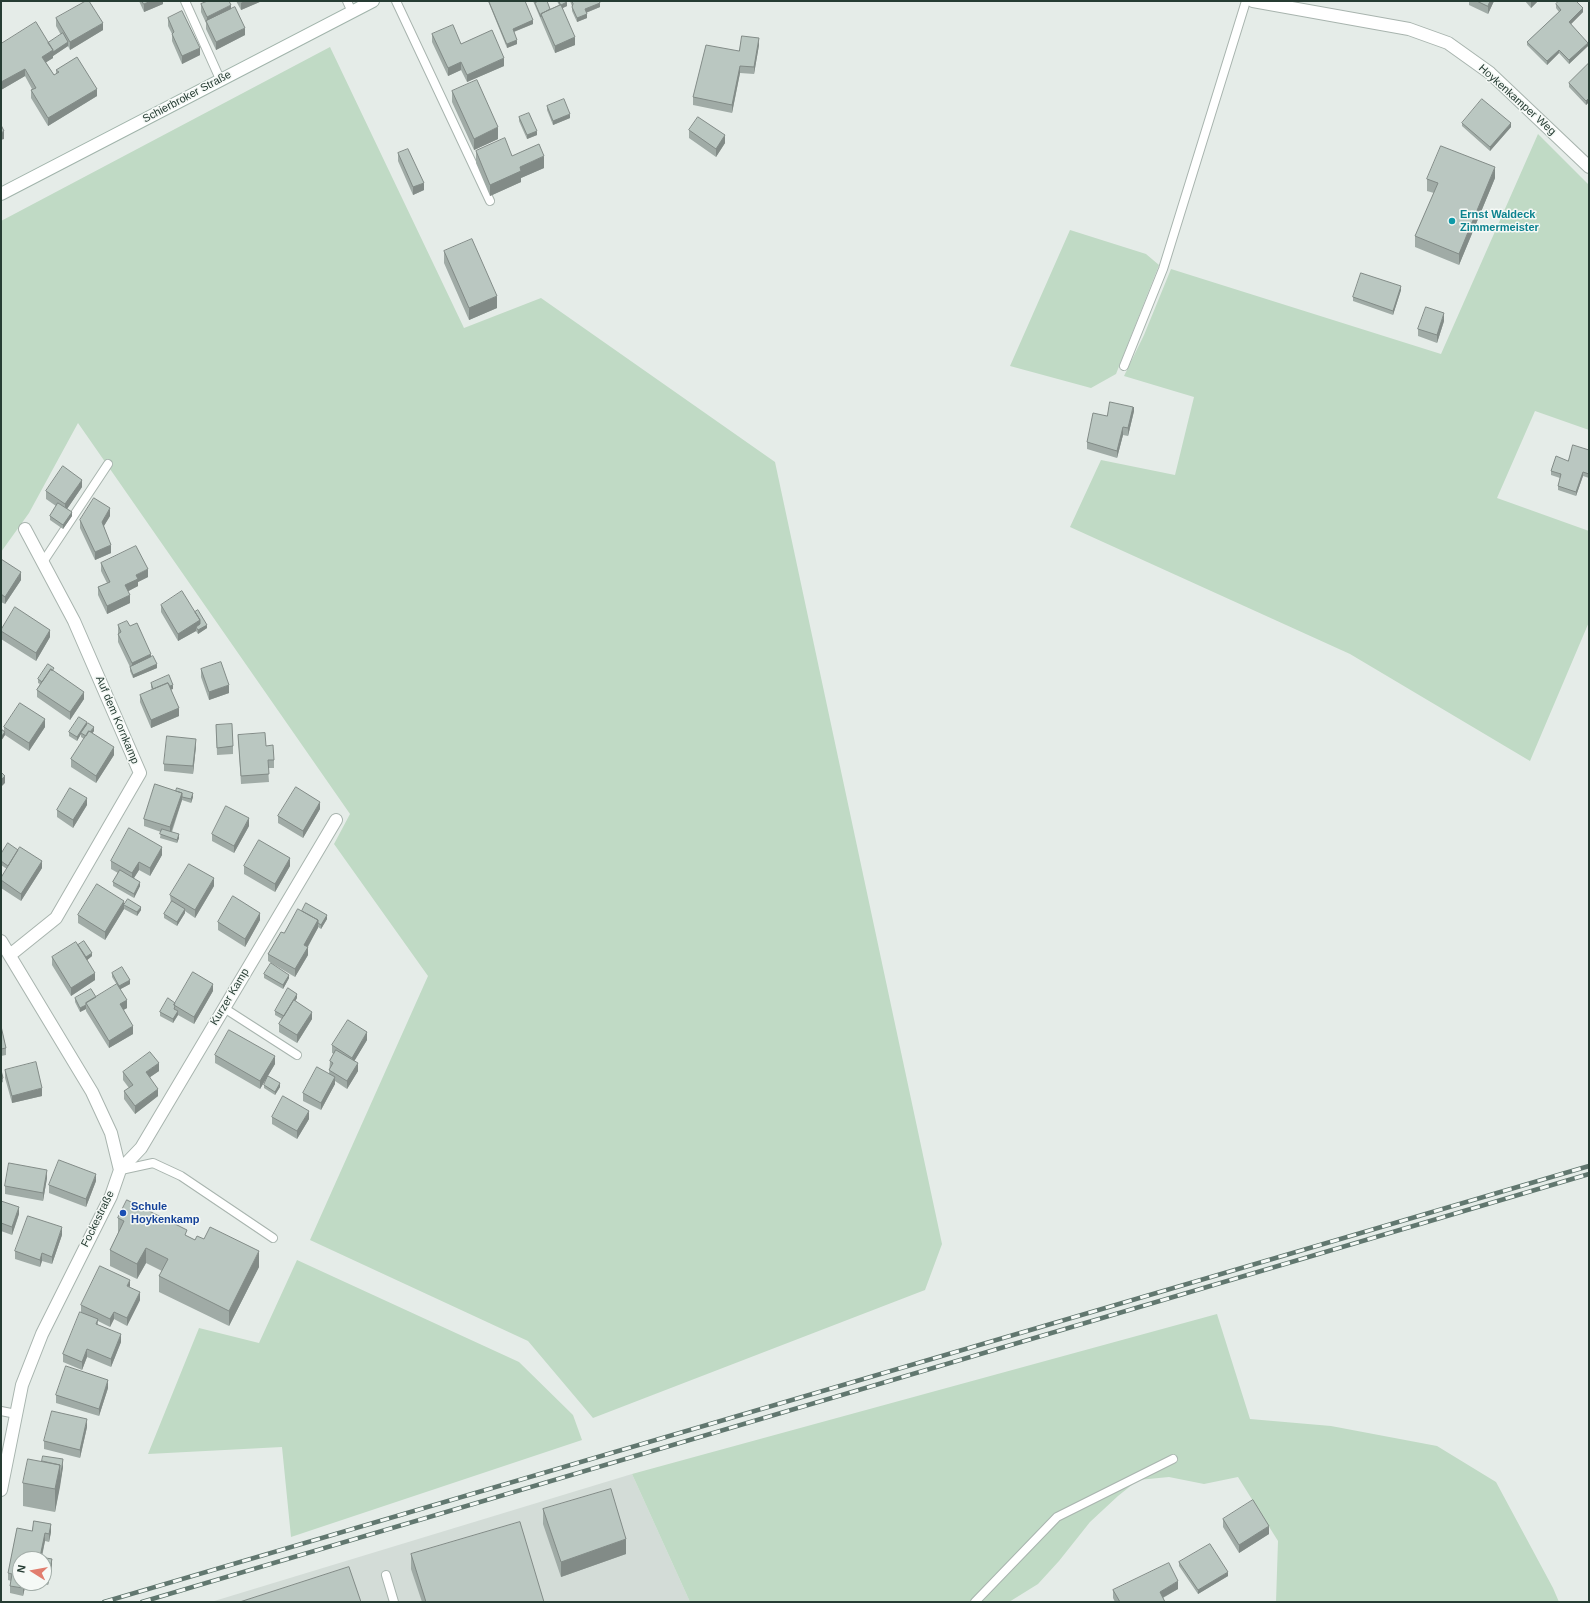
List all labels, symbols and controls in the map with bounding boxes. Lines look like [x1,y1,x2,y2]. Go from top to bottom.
street label: Hoykenkamper Weg [1476,62,1558,138]
street label: Schierbroker Straße [140,68,234,126]
place label: Ernst Waldeck Zimmermeister [1460,208,1539,234]
marker: Ernst Waldeck Zimmermeister [1447,216,1457,226]
street label: Auf dem Kornkamp [93,674,141,766]
street label: Kurzer Kamp [208,966,252,1028]
street label: Fockestraße [79,1189,117,1249]
place label: Schule Hoykenkamp [131,1200,199,1226]
marker: Schule Hoykenkamp [118,1208,128,1218]
north arrow [12,1551,52,1591]
text: N [15,1564,28,1574]

